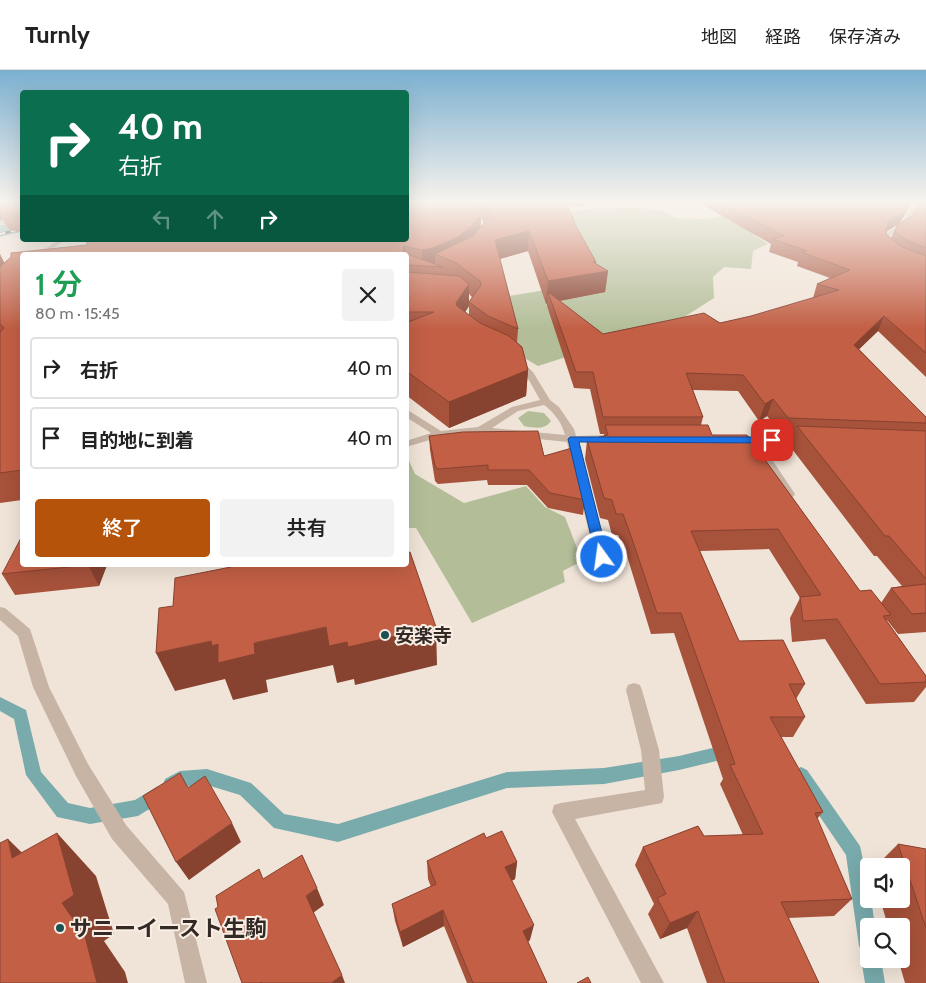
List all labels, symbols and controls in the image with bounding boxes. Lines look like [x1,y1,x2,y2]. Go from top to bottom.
text: Turnly [25,20,90,49]
text: 地図 [701,26,737,48]
text: 経路 [765,26,801,48]
text: 保存済み [829,26,901,48]
text: 40 m [118,105,203,148]
icon: right [35,110,100,175]
text: 右折 [118,153,162,180]
icon: left [148,205,176,233]
icon: ahead [201,205,229,233]
icon: right [254,205,282,233]
text: 1 分 [35,266,82,303]
button: close [342,269,394,321]
text: 80 m · 15:45 [35,304,120,323]
icon: right [37,354,65,382]
text: 40 m [347,357,392,380]
text: 右折 [80,359,118,382]
pin [751,419,793,461]
icon: arrive [37,424,65,452]
icon: arrive [758,426,786,454]
text: 40 m [347,427,392,450]
text: 目的地に到着 [80,429,194,452]
button: 終了 [35,499,210,557]
button: 共有 [220,499,394,557]
position arrow [575,530,627,582]
place label: 安楽寺 [395,624,452,647]
marker: 安楽寺 [379,629,391,641]
map controls [860,858,910,968]
button: sound [860,858,910,908]
place label: サニーイースト生駒 [70,915,267,942]
button: search [860,918,910,968]
marker: サニーイースト生駒 [54,922,66,934]

